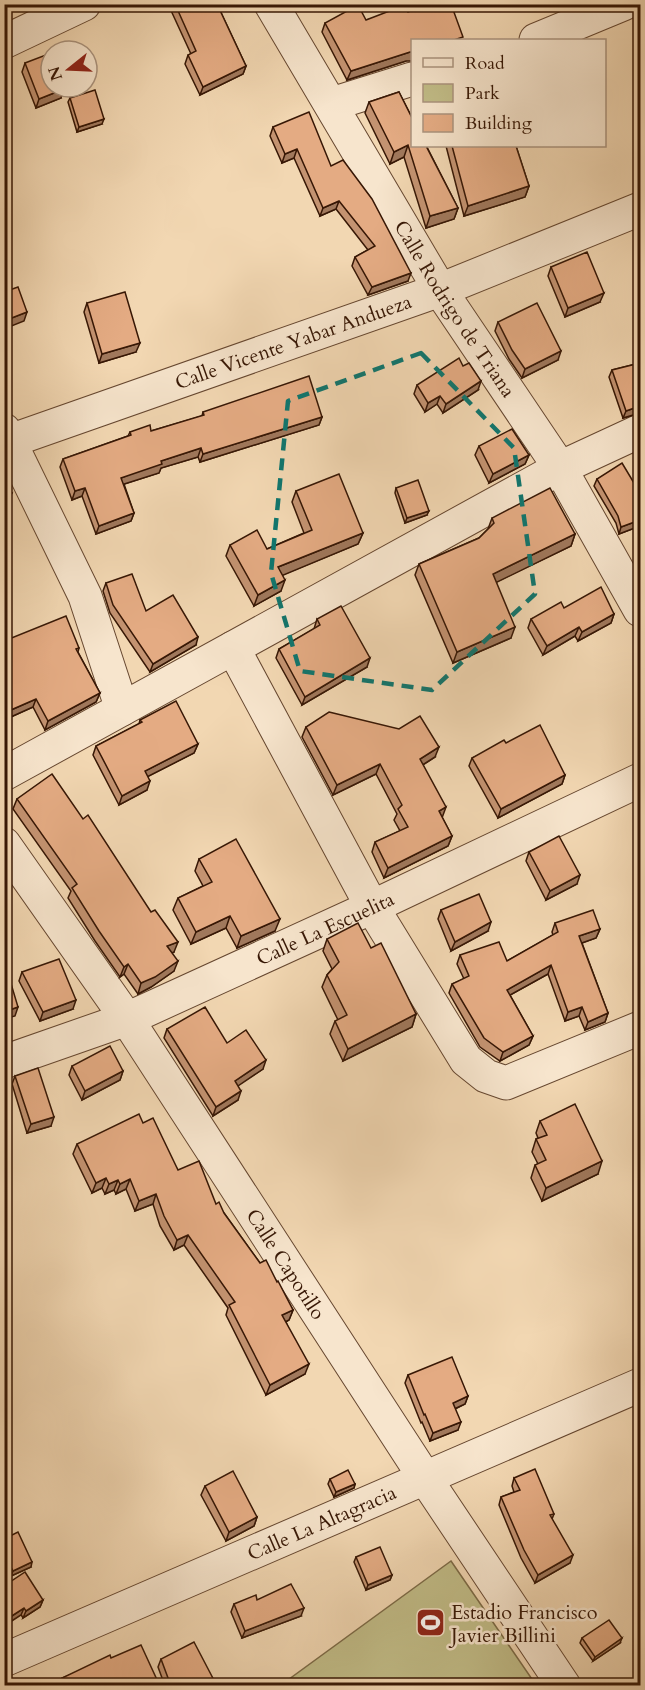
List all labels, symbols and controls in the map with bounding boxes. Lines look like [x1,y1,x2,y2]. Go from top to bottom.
north arrow [39,39,99,99]
legend [411,39,606,147]
text: Road [465,51,505,76]
text: N [43,63,68,83]
text: Park [465,81,500,106]
text: Building [465,111,533,136]
street label: Calle Rodrigo de Triana [388,215,522,403]
street label: Calle Vicente Yabar Andueza [171,288,415,396]
street label: Calle La Escuelita [252,885,399,972]
street label: Calle Capotillo [240,1203,332,1325]
street label: Calle La Altagracia [243,1478,401,1567]
place label: Estadio Francisco Javier Billini [448,1599,598,1649]
sports icon: Estadio Francisco Javier Billini [414,1607,446,1639]

